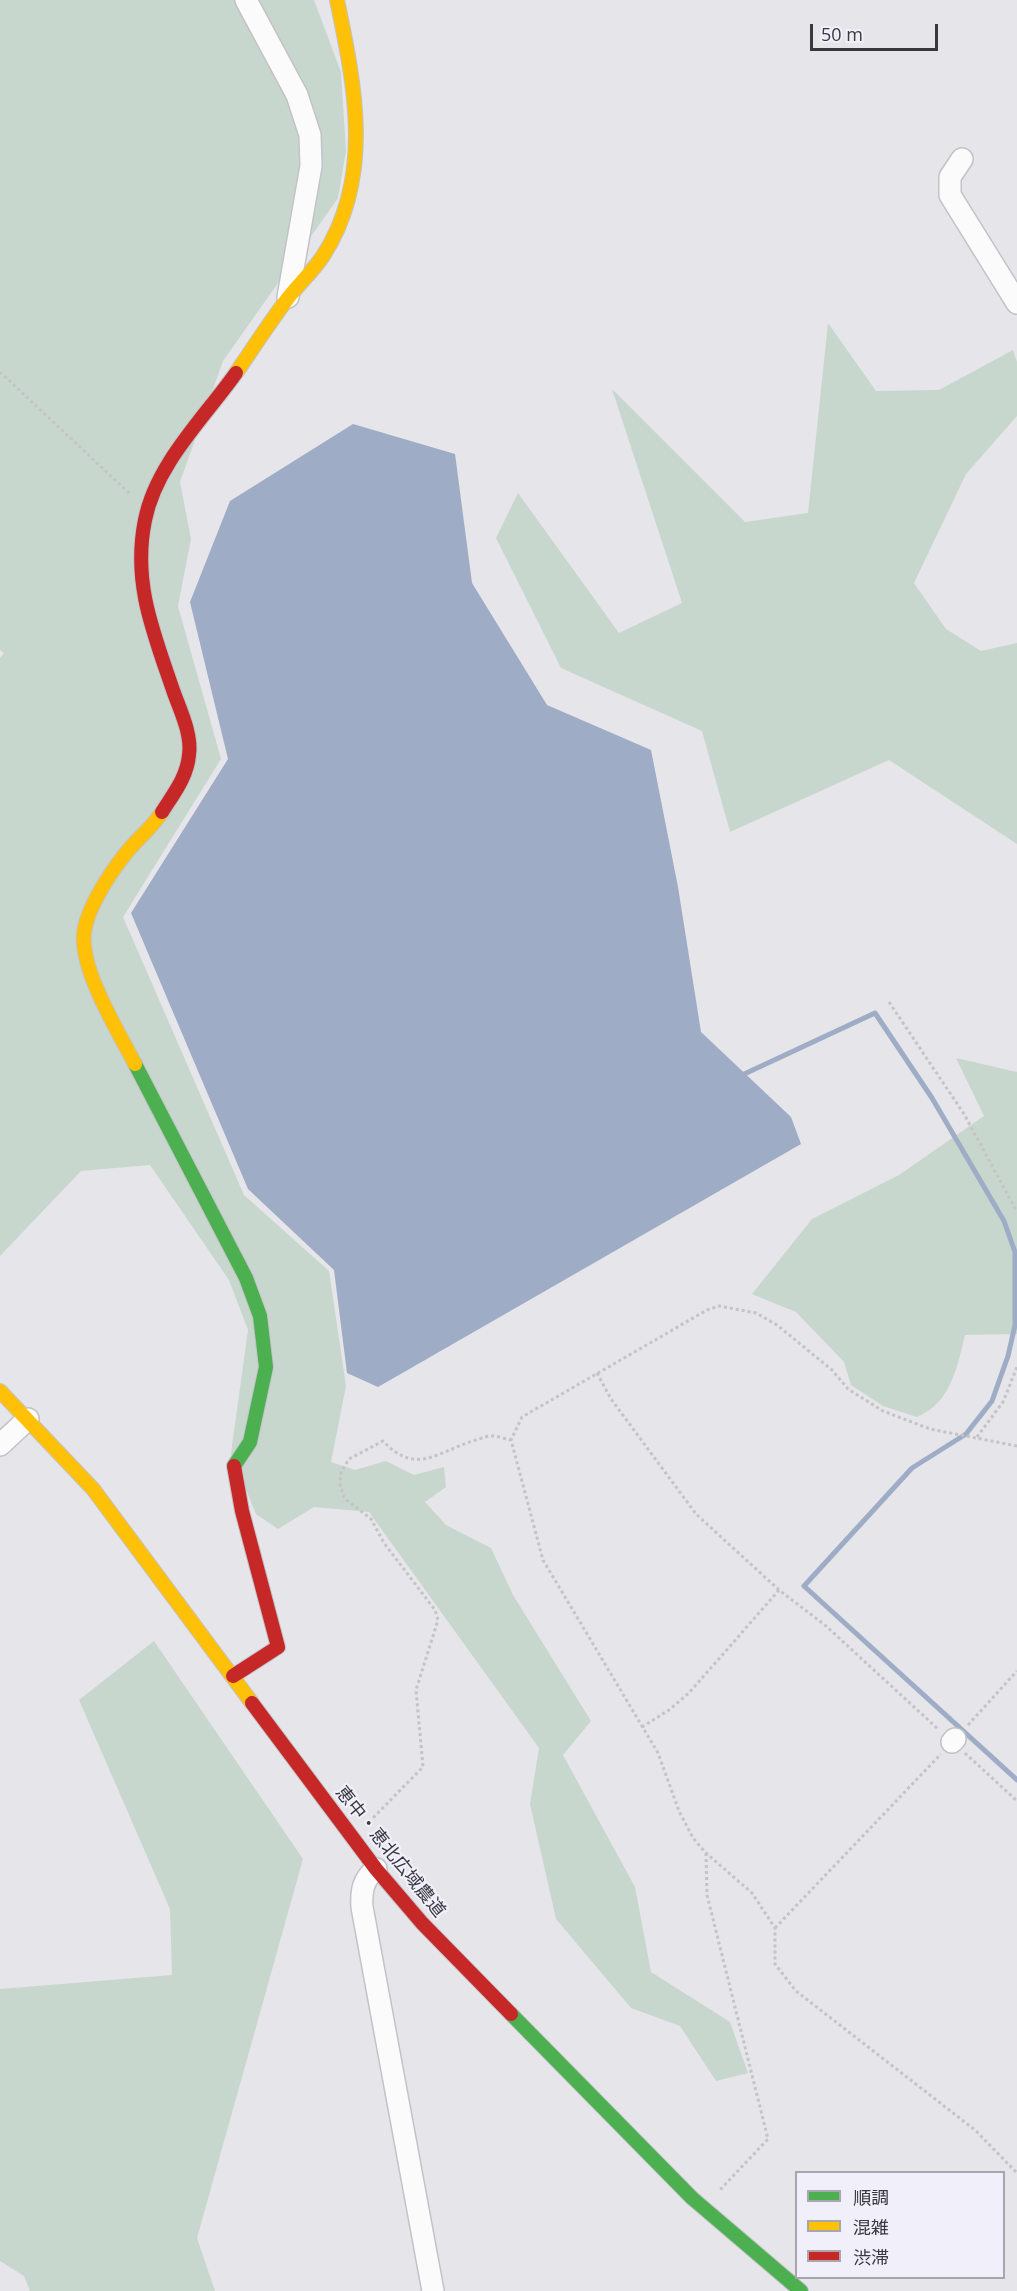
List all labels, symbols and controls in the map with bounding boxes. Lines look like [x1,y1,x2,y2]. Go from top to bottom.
scale bar [813,12,940,50]
text: 50 m [821,22,863,46]
street label: 恵中・恵北広域農道 [331,1782,449,1922]
legend [795,2171,1005,2279]
text: 順調 [853,2185,889,2209]
text: 混雑 [853,2215,889,2239]
text: 渋滞 [853,2245,889,2269]

